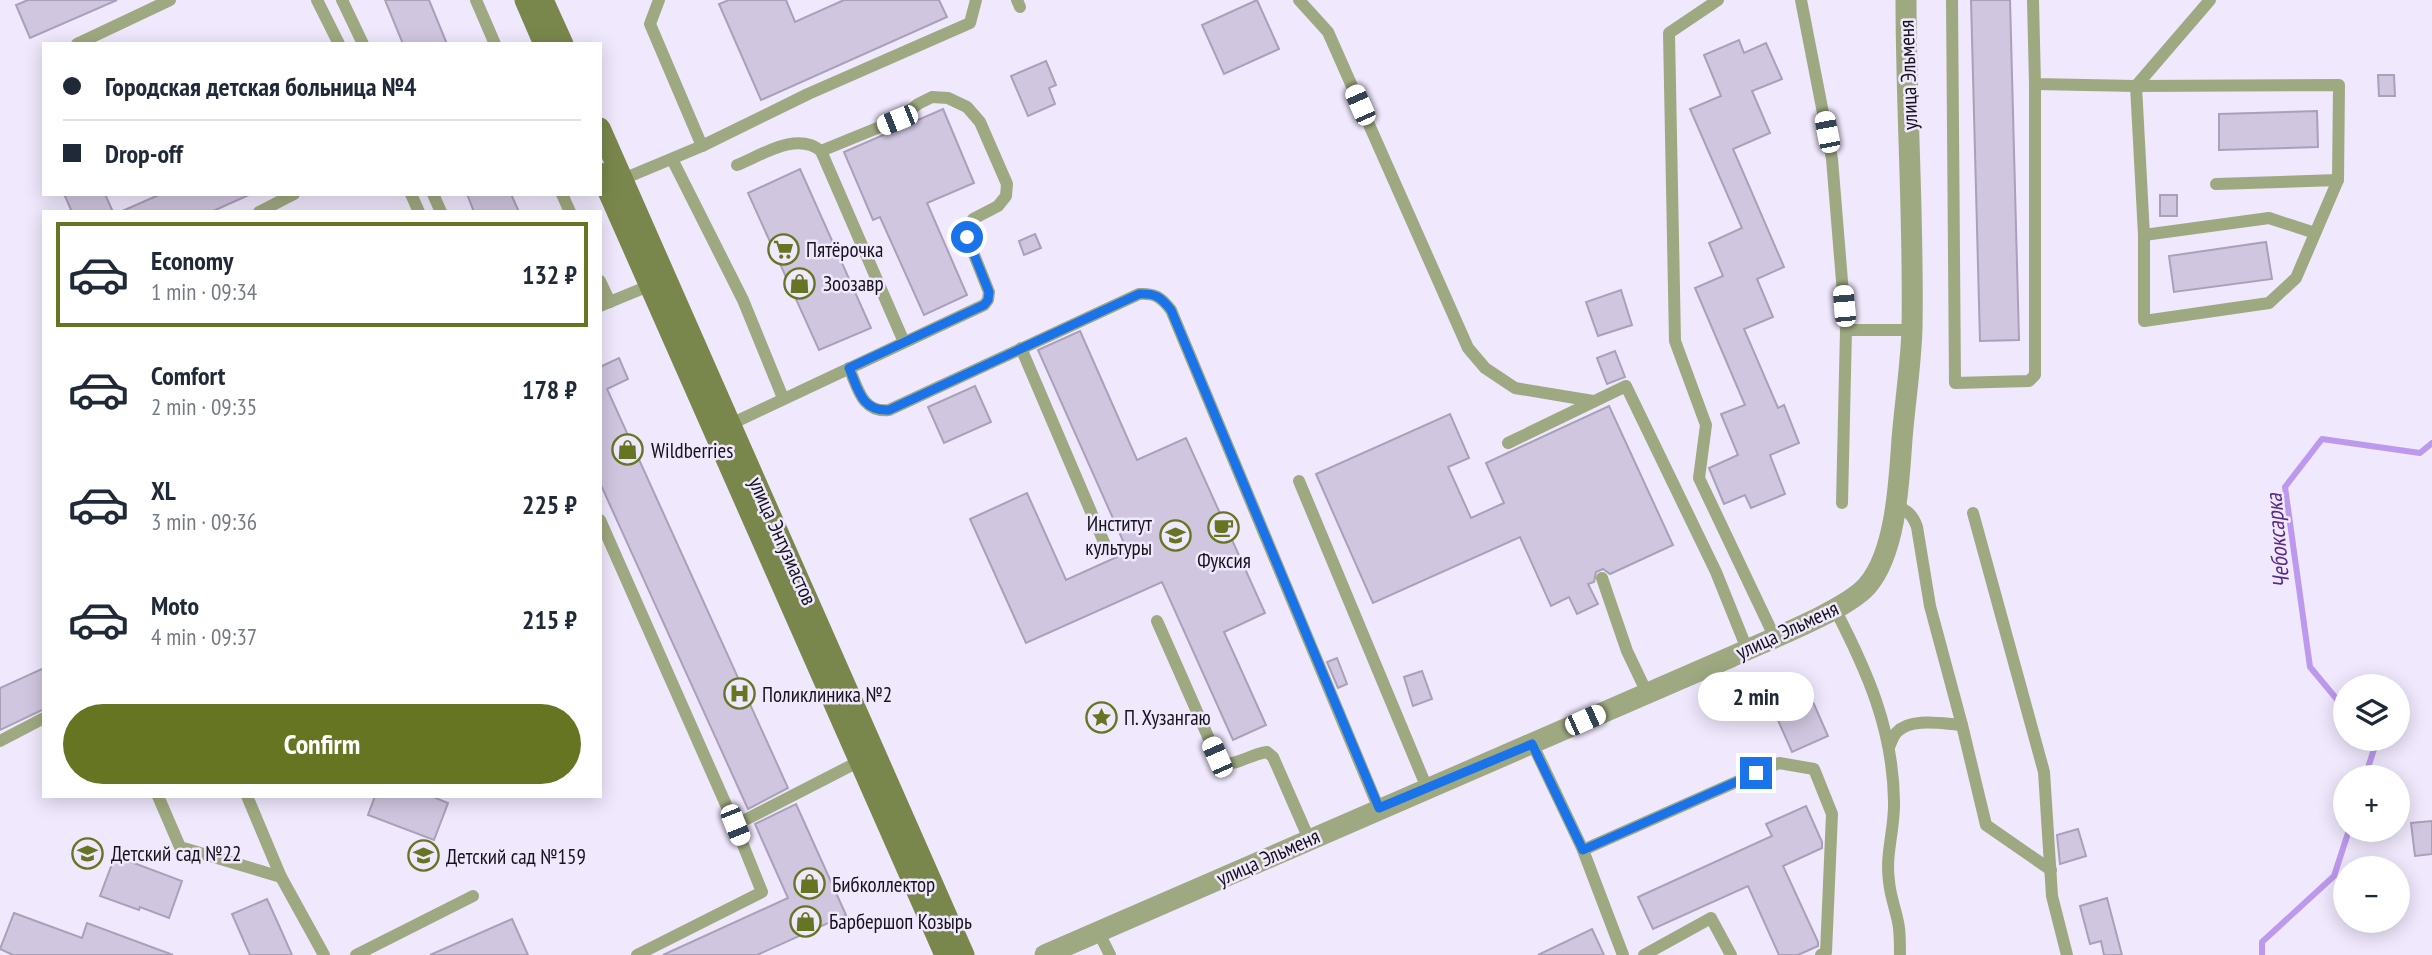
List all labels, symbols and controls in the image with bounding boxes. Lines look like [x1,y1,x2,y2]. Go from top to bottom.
street label: улица Эльменя [1893,20,1923,130]
text: Городская детская больница №4 [105,70,416,103]
car [1342,82,1379,128]
car [874,102,921,138]
car [1813,109,1842,155]
text: Drop-off [105,137,183,170]
route start [951,221,983,253]
supermarket icon: Пятёрочка [766,232,800,266]
place label: Пятёрочка [806,236,883,263]
icon: car [67,243,130,306]
text: Economy [151,244,233,277]
text: 132 ₽ [522,258,577,291]
shop icon: Зоозавр [783,266,817,300]
place label: Зоозавр [823,270,884,297]
text: 1 min · 09:34 [151,277,257,306]
car [1832,284,1857,328]
icon: car [67,358,130,421]
text: Comfort [151,359,225,392]
text: 178 ₽ [522,373,577,406]
text: 2 min · 09:35 [151,392,257,421]
shop icon: Wildberries [611,433,645,467]
place label: Wildberries [651,437,733,464]
icon: car [67,473,130,536]
street label: улица Энтузиастов [743,473,823,609]
text: XL [151,474,176,507]
text: 225 ₽ [522,488,577,521]
water label: Чебоксарка [2258,491,2296,589]
text: 3 min · 09:36 [151,507,257,536]
place label: Институт культуры [1085,510,1152,561]
cafe icon: Фуксия [1207,511,1241,545]
school or university icon: Институт культуры [1158,518,1192,552]
place label: Фуксия [1197,547,1251,574]
icon: car [67,588,130,651]
text: Moto [151,589,199,622]
street label: улица Эльменя [1731,594,1843,666]
text: 215 ₽ [522,603,577,636]
text: 4 min · 09:37 [151,622,257,651]
callout: 2 min [1698,672,1814,720]
map controls [2333,674,2410,933]
button: layers [2333,674,2410,751]
hospital icon: Поликлиника №2 [722,677,756,711]
place label: Поликлиника №2 [762,681,892,708]
text: 2 min [1733,682,1779,711]
place icon: П. Хузангаю [1084,700,1118,734]
car [1562,702,1609,738]
button: Confirm [63,704,581,784]
place label: П. Хузангаю [1124,704,1211,731]
car [1199,734,1236,780]
route end [1740,757,1772,789]
button: + [2333,765,2410,842]
car [718,802,753,848]
street label: улица Эльменя [1212,822,1324,892]
school or university icon: Детский сад №22 [71,836,105,870]
school or university icon: Детский сад №159 [406,839,440,873]
place label: Детский сад №22 [111,840,241,867]
place label: Детский сад №159 [446,843,586,870]
button: − [2333,856,2410,933]
shop icon: Бибколлектор [792,867,826,901]
place label: Бибколлектор [832,871,935,898]
shop icon: Барбершоп Козырь [789,904,823,938]
place label: Барбершоп Козырь [829,908,972,935]

